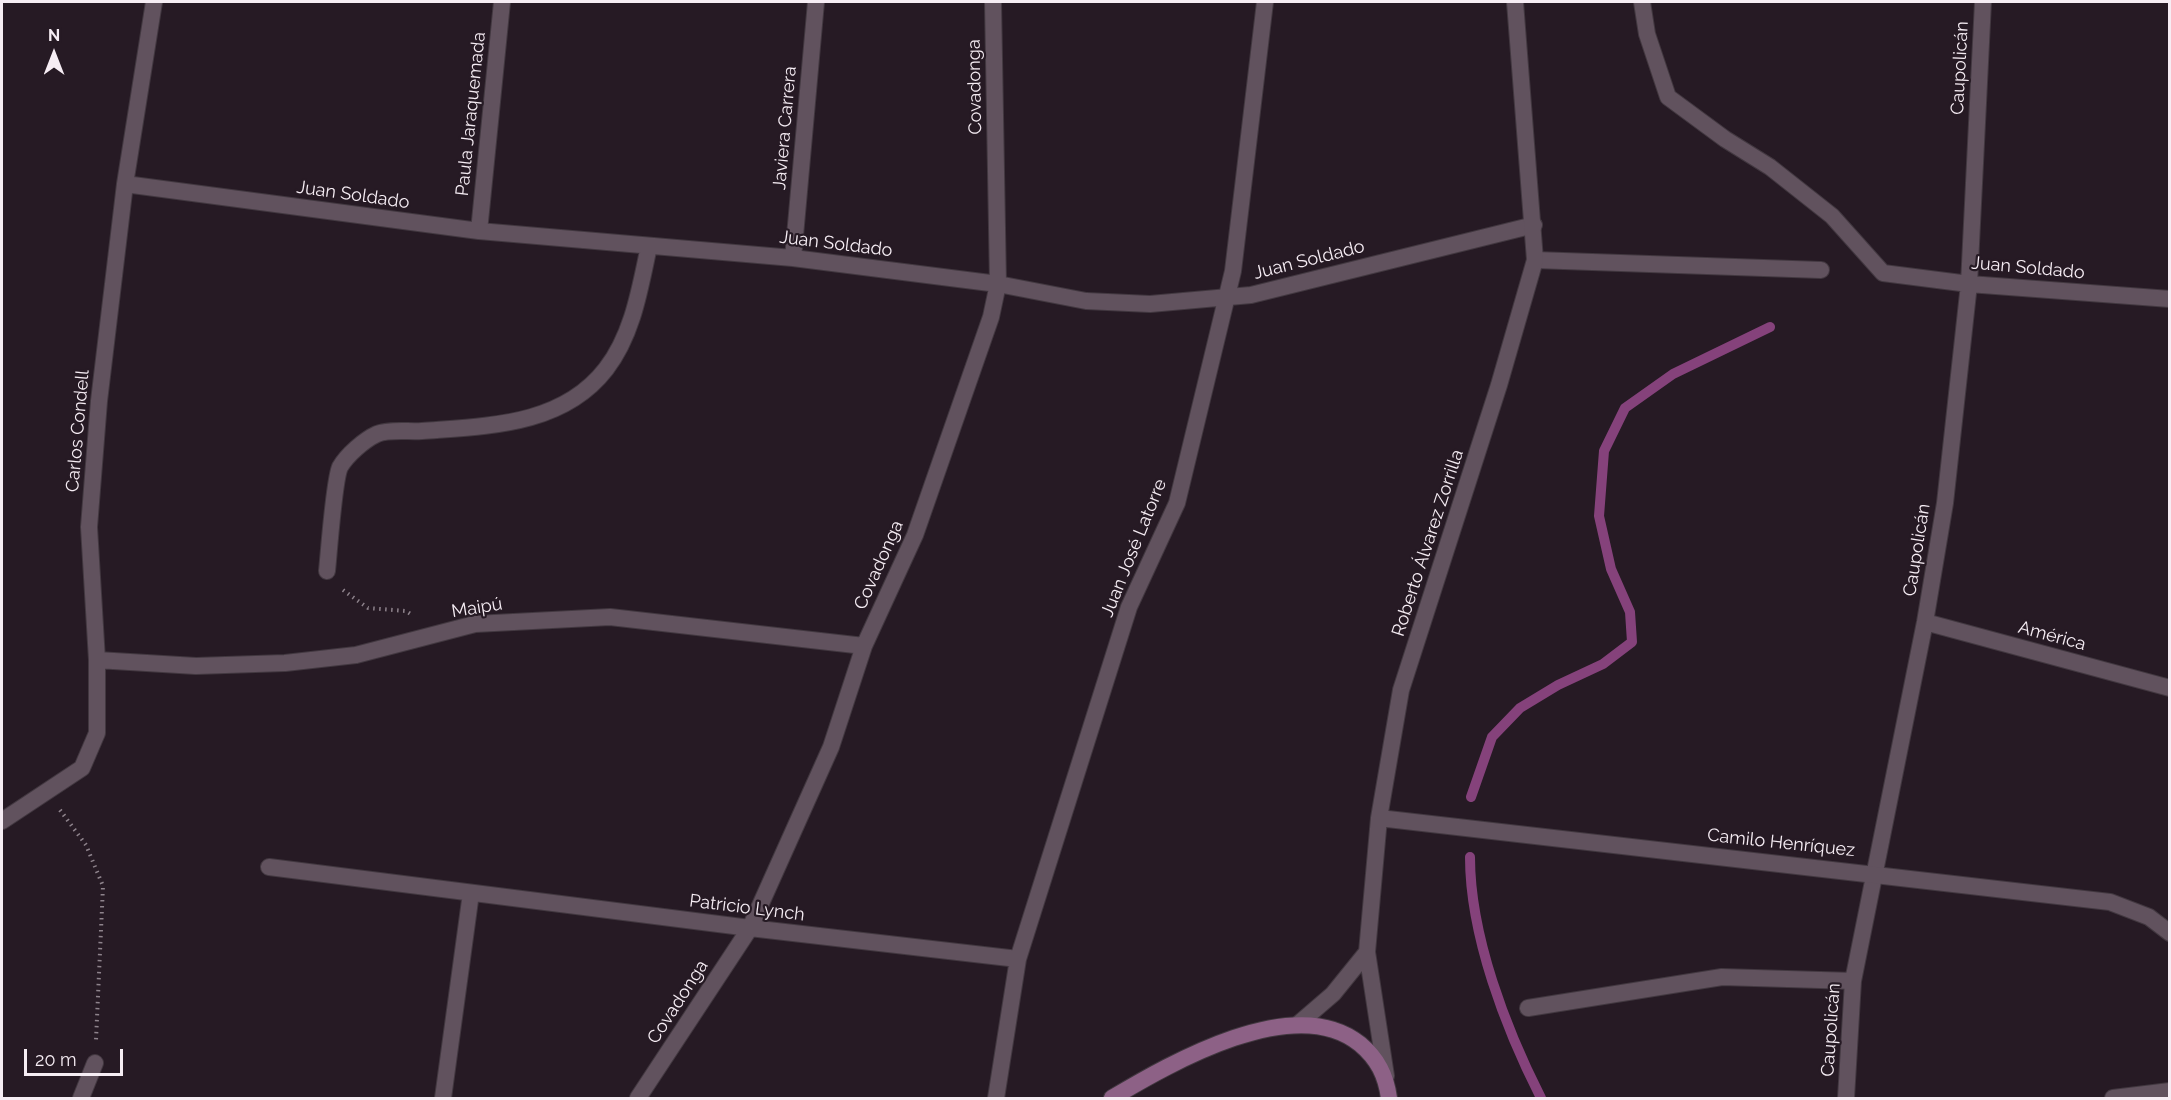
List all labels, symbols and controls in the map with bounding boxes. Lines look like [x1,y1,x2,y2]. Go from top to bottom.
street label: Caupolicán [1947,21,1973,115]
north arrow [24,24,84,84]
text: N [48,26,60,45]
street label: Paula Jaraquemada [452,31,490,197]
street label: Covadonga [963,39,987,135]
street label: Javiera Carrera [769,65,801,191]
street label: Juan Soldado [295,176,411,214]
street label: Juan Soldado [778,226,894,262]
street label: Juan Soldado [1251,236,1367,284]
street label: Juan Soldado [1970,252,2086,284]
street label: Carlos Condell [62,369,94,493]
street label: Roberto Álvarez Zorrilla [1388,447,1468,639]
street label: Juan José Latorre [1096,476,1172,620]
street label: Caupolicán [1899,502,1935,598]
street label: Covadonga [850,517,908,613]
street label: Maipú [450,593,504,623]
street label: América [2016,617,2088,655]
street label: Camilo Henríquez [1706,825,1856,861]
street label: Patricio Lynch [688,890,806,926]
street label: Covadonga [643,956,713,1048]
street label: Caupolicán [1817,983,1845,1077]
scale bar [27,1037,126,1075]
text: 20 m [35,1049,77,1070]

